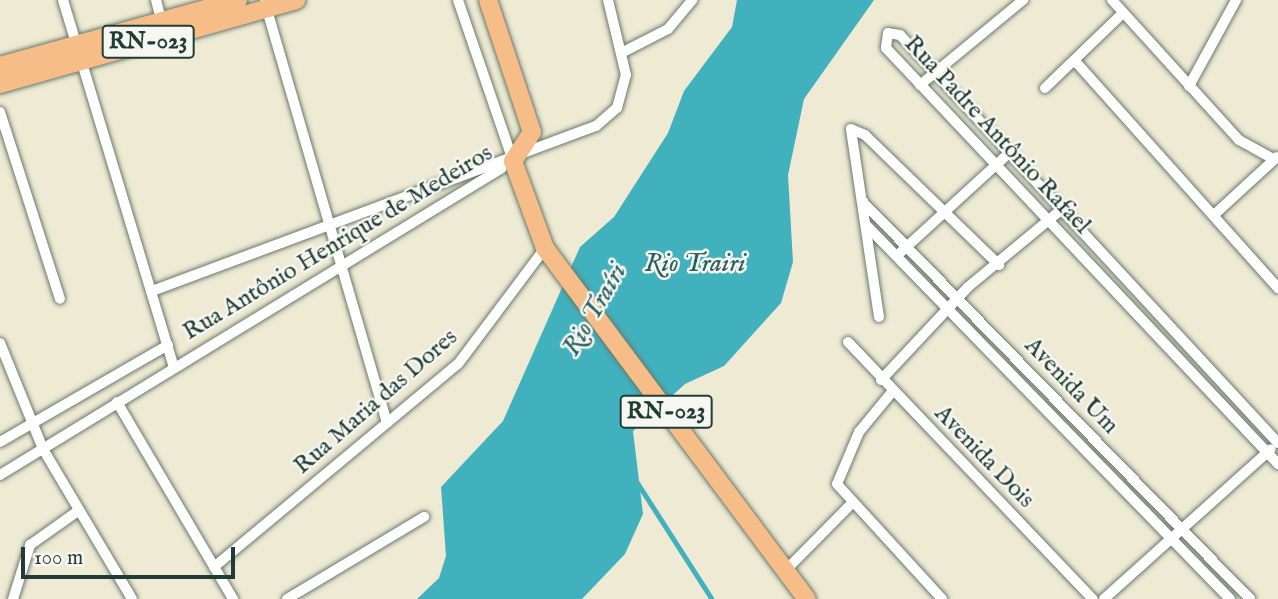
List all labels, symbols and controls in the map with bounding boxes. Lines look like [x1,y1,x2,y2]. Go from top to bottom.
road number: RN-023 [101,22,195,61]
street label: Rua Padre Antônio Rafael [898,30,1096,240]
street label: Rua Antônio Henrique de Medeiros [178,139,498,347]
water label: Rio Trairi [644,248,746,280]
water label: Rio Traíri [556,258,634,362]
street label: Rua Maria das Dores [288,323,464,481]
street label: Avenida Um [1018,332,1124,440]
road number: RN-023 [619,392,713,432]
street label: Avenida Dois [928,400,1040,514]
scale bar [24,532,238,576]
text: 100 m [34,545,83,572]

